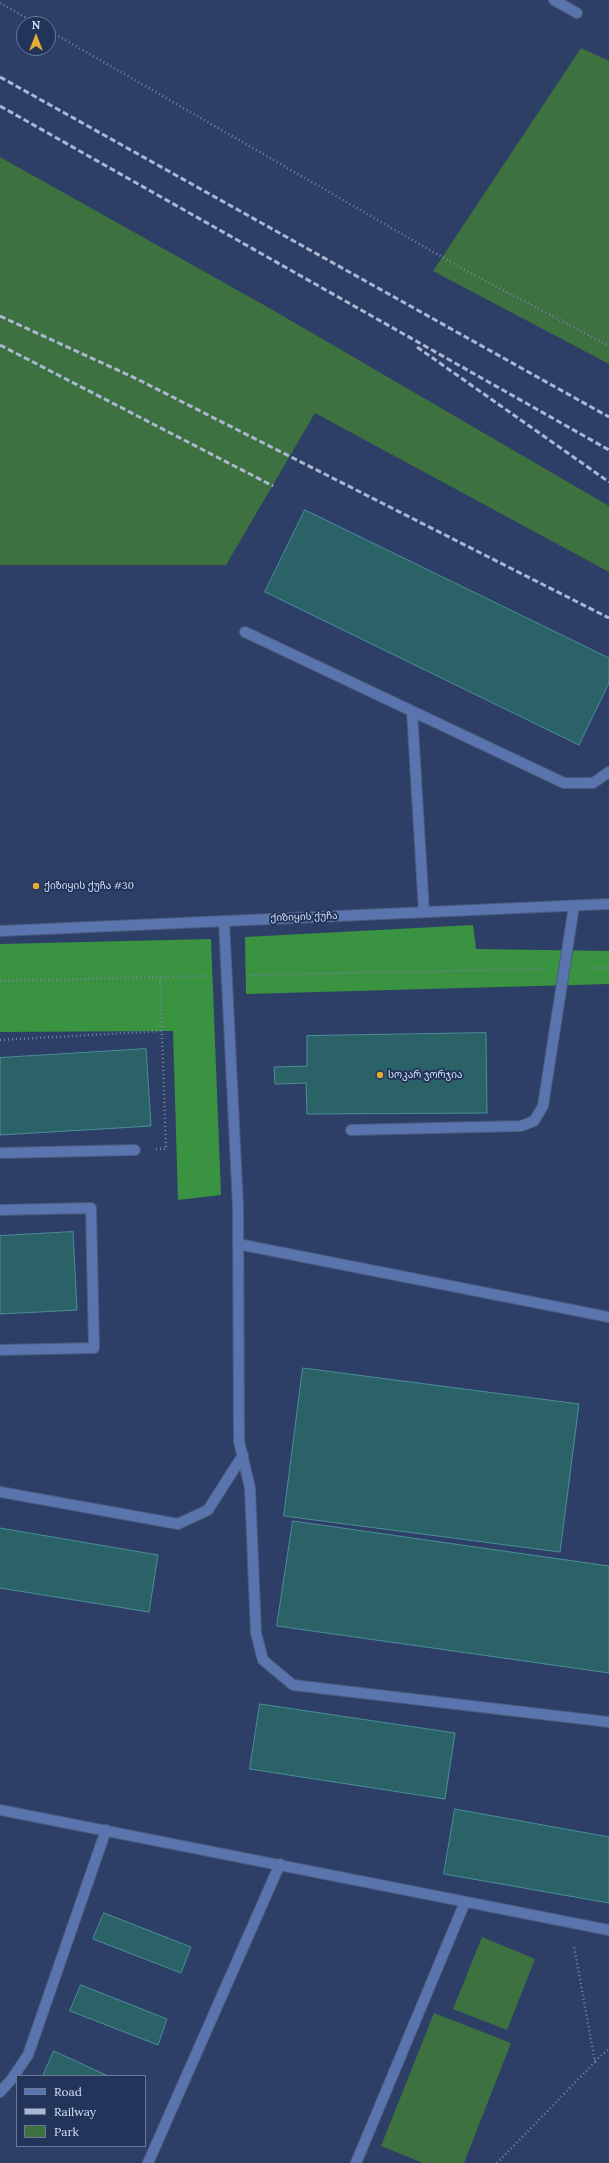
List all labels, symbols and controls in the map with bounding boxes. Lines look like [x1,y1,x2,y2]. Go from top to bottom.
north arrow [16,16,56,56]
text: N [32,18,40,32]
place label: ქიზიყის ქუჩა #30 [44,880,134,892]
marker: ქიზიყის ქუჩა #30 [31,881,41,891]
street label: ქიზიყის ქუჩა [270,910,338,924]
place label: სოკარ ჯორჯია [388,1069,462,1081]
marker: სოკარ ჯორჯია [375,1070,385,1080]
legend [16,2075,146,2147]
text: Road [54,2084,82,2099]
text: Railway [54,2104,96,2119]
text: Park [54,2124,79,2139]

